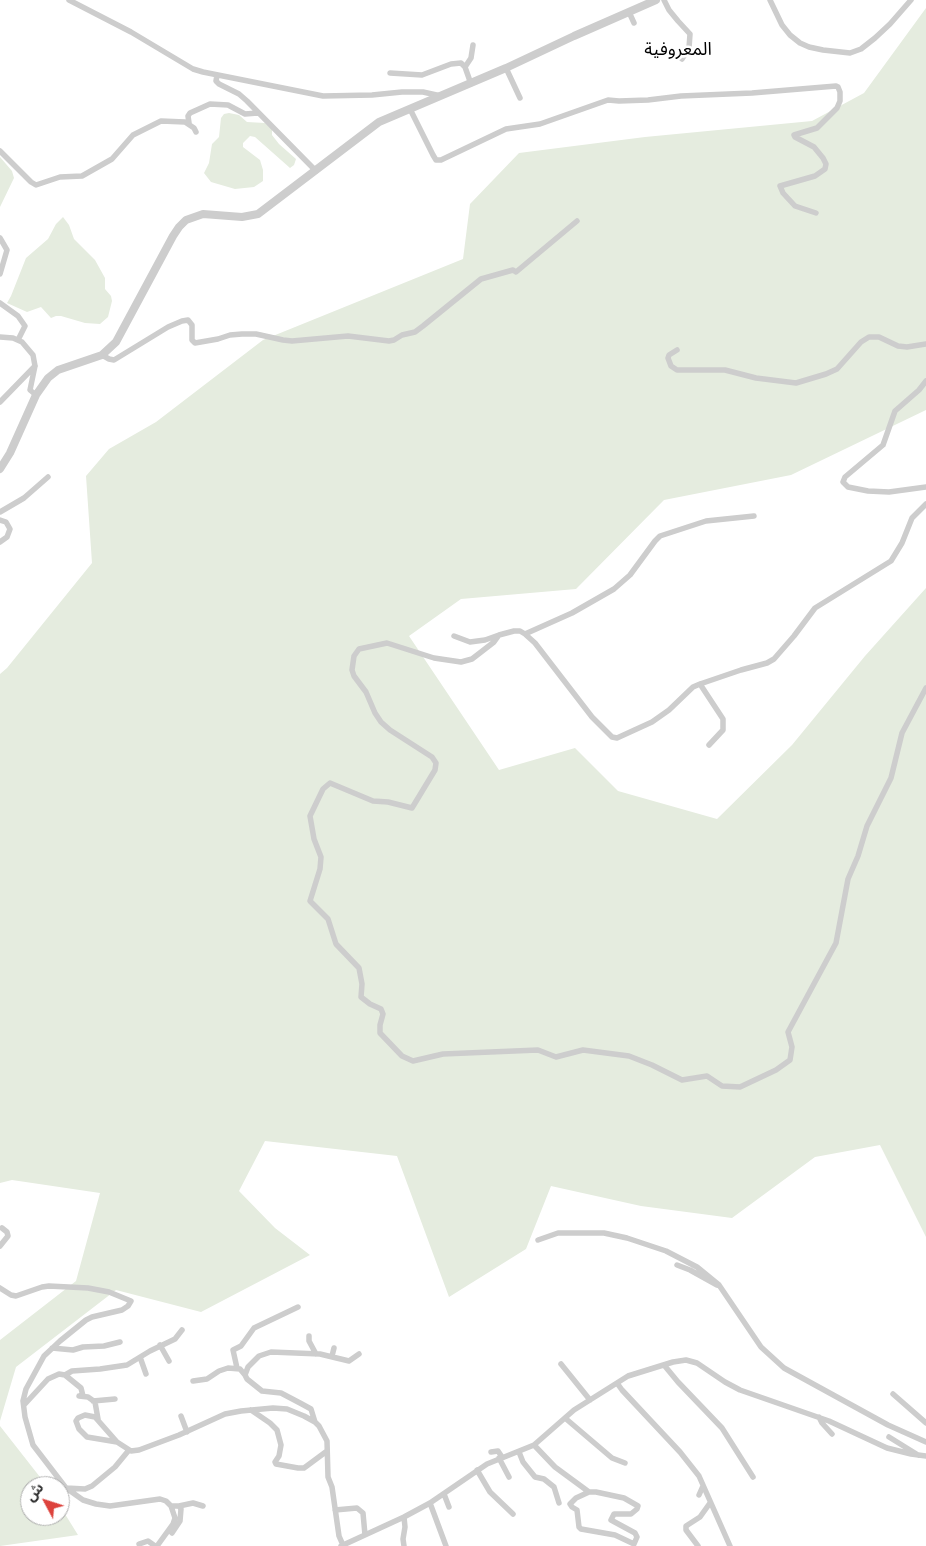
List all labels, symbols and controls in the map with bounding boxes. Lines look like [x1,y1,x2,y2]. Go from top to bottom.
district label: المعروفية [644,39,712,61]
north arrow [20,1476,70,1526]
text: ش [21,1479,47,1505]

